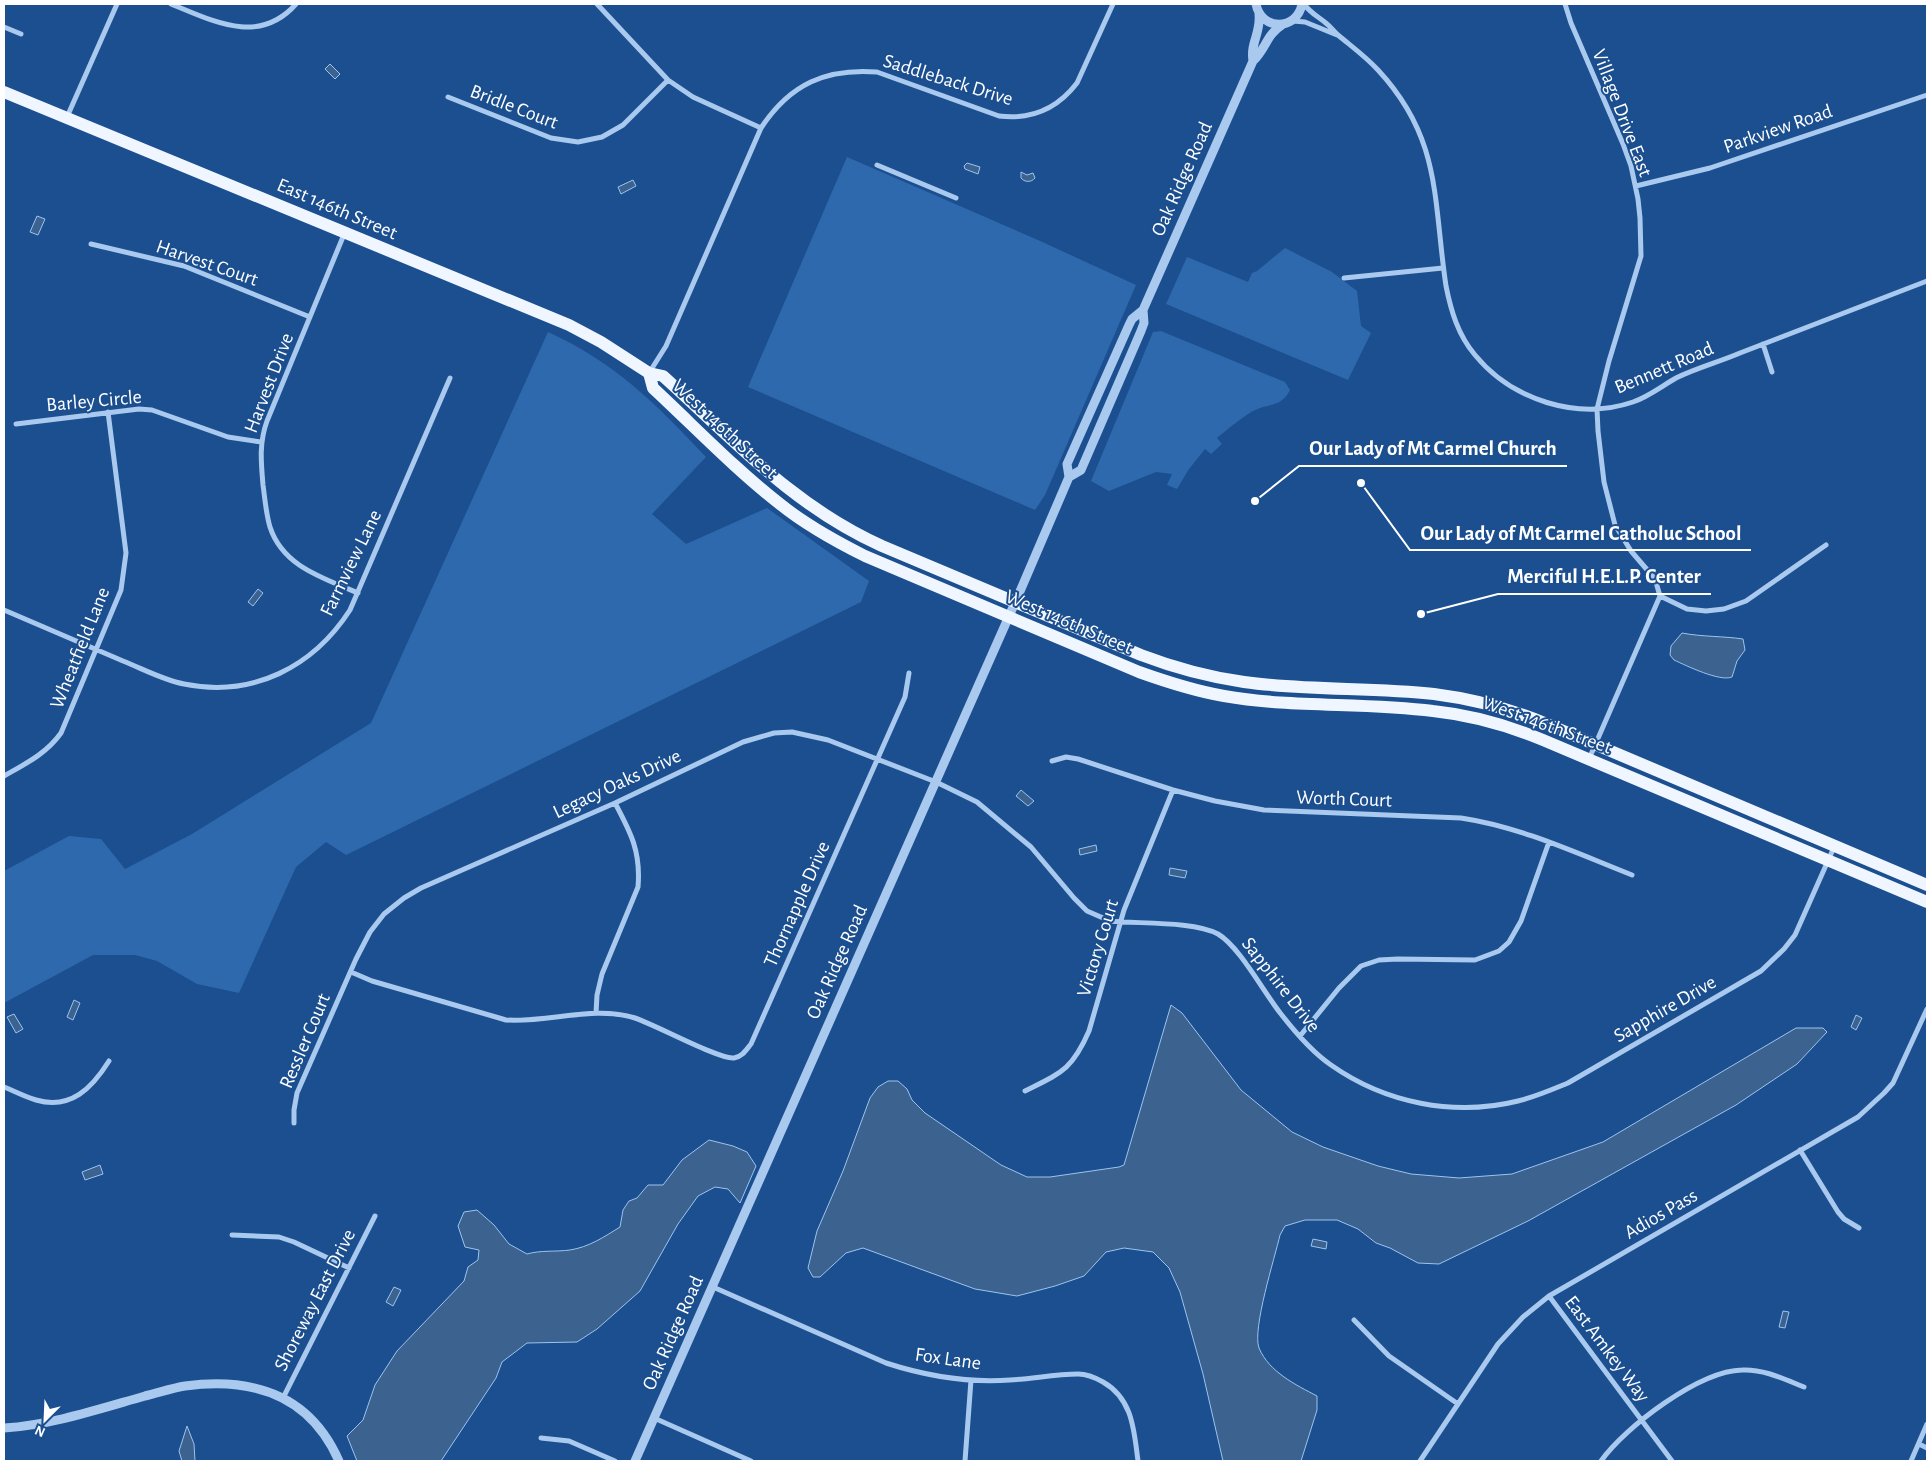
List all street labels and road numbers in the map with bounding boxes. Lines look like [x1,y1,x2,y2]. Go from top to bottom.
street label: Village Drive East [1589,47,1656,180]
street label: Saddleback Drive [881,51,1015,109]
street label: Bridle Court [467,81,561,133]
street label: Parkview Road [1721,101,1835,157]
street label: Oak Ridge Road [1148,119,1216,239]
street label: East 146th Street [274,175,401,244]
street label: Harvest Court [154,236,261,290]
street label: Harvest Drive [241,330,297,436]
street label: Bennett Road [1612,338,1716,398]
street label: West 146th Street [668,375,782,483]
street label: Barley Circle [45,387,143,415]
street label: Farmview Lane [317,507,385,619]
street label: Wheatfield Lane [47,585,113,711]
street label: West 146th Street [1002,586,1136,658]
street label: West 146th Street [1480,692,1615,758]
street label: Legacy Oaks Drive [550,746,684,822]
street label: Worth Court [1296,787,1393,811]
street label: Thornapple Drive [760,838,834,970]
street label: Victory Court [1074,896,1122,999]
street label: Oak Ridge Road [803,902,871,1022]
street label: Sapphire Drive [1238,934,1324,1036]
street label: Sapphire Drive [1610,972,1720,1046]
street label: Ressler Court [276,990,334,1091]
street label: Adios Pass [1621,1185,1701,1243]
street label: Shoreway East Drive [271,1226,359,1374]
street label: Oak Ridge Road [639,1273,707,1393]
street label: East Amkey Way [1561,1292,1653,1406]
street label: Fox Lane [914,1344,982,1374]

